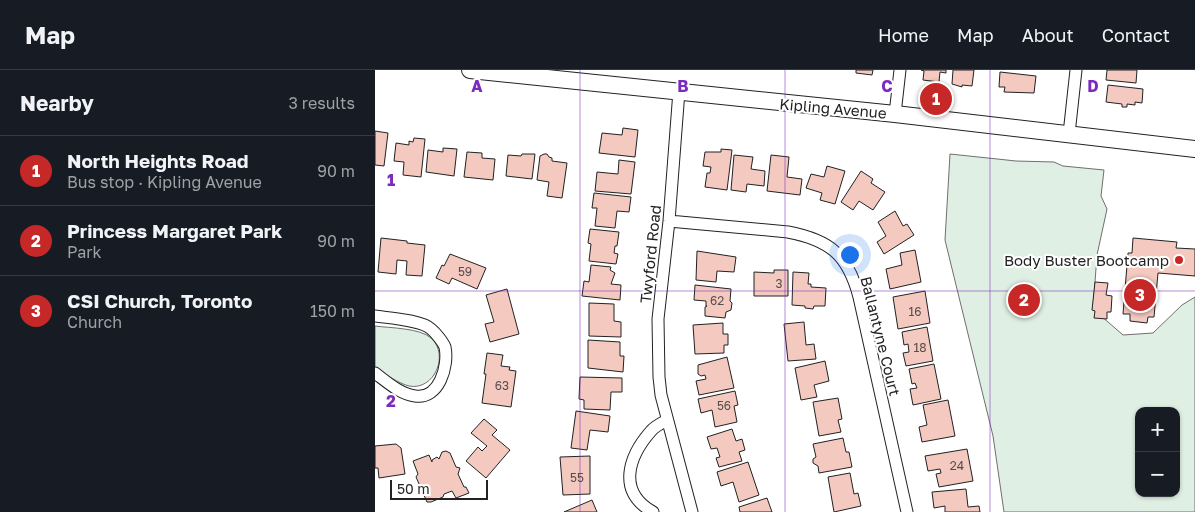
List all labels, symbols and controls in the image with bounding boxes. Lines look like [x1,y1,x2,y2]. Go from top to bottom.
text: Map [25,20,75,49]
text: Home [878,24,929,46]
text: Map [957,24,994,46]
text: About [1022,24,1074,46]
text: Contact [1102,24,1170,46]
text: A [471,76,483,96]
text: B [677,76,689,96]
text: C [881,76,893,96]
text: D [1087,76,1099,96]
pin: 1 [920,80,952,118]
text: Nearby [20,90,94,116]
text: 3 results [288,93,355,113]
street label: Kipling Avenue [779,94,888,122]
text: North Heights Road [67,149,249,172]
text: 1 [32,161,40,181]
text: 90 m [317,161,355,181]
text: 1 [387,170,395,190]
text: Bus stop · Kipling Avenue [67,172,262,192]
street label: Twyford Road [636,204,664,304]
text: Princess Margaret Park [67,219,282,242]
text: 2 [31,231,41,251]
text: 90 m [317,231,355,251]
text: Park [67,242,102,262]
your location [837,242,863,268]
place label: Body Buster Bootcamp [1004,251,1169,269]
marker: Body Buster Bootcamp [1173,254,1185,266]
house number: 59 [458,264,472,279]
street label: Ballantyne Court [857,274,905,398]
house number: 3 [775,276,783,291]
pin: 3 [1124,276,1156,314]
pin: 2 [1008,281,1040,319]
text: CSI Church, Toronto [67,289,252,312]
house number: 62 [710,293,724,308]
text: 3 [31,301,41,321]
text: 150 m [310,301,355,321]
house number: 16 [908,304,922,319]
text: Church [67,312,122,332]
house number: 18 [913,340,927,355]
house number: 63 [495,378,509,393]
text: 2 [386,391,396,411]
house number: 56 [717,398,731,413]
map controls [1135,407,1180,497]
button: + [1135,407,1180,452]
button: − [1135,452,1180,497]
house number: 24 [950,458,964,473]
house number: 55 [570,470,584,485]
scale bar [390,477,487,500]
text: 50 m [397,480,430,497]

